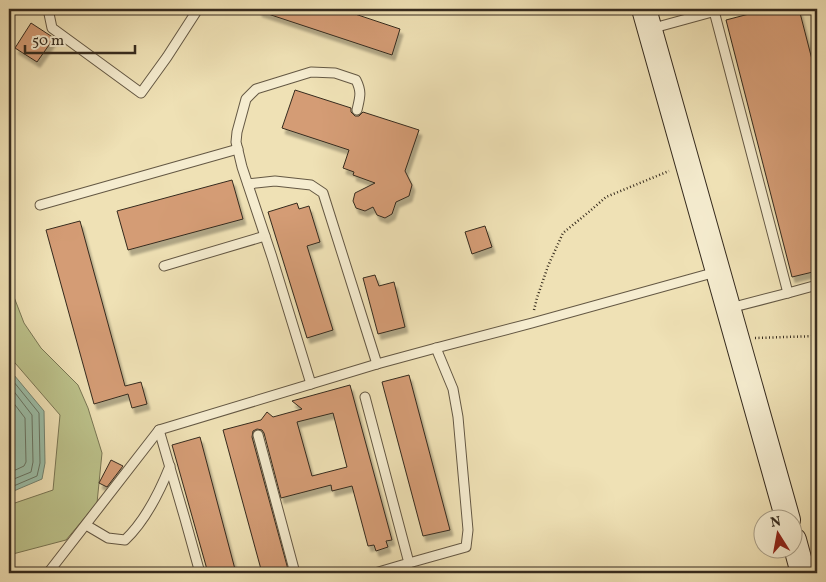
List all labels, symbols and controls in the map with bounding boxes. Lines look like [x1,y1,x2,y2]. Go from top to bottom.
scale bar [25,22,135,54]
text: 50 m [32,31,64,52]
north arrow [754,510,804,560]
text: N [769,512,783,533]

